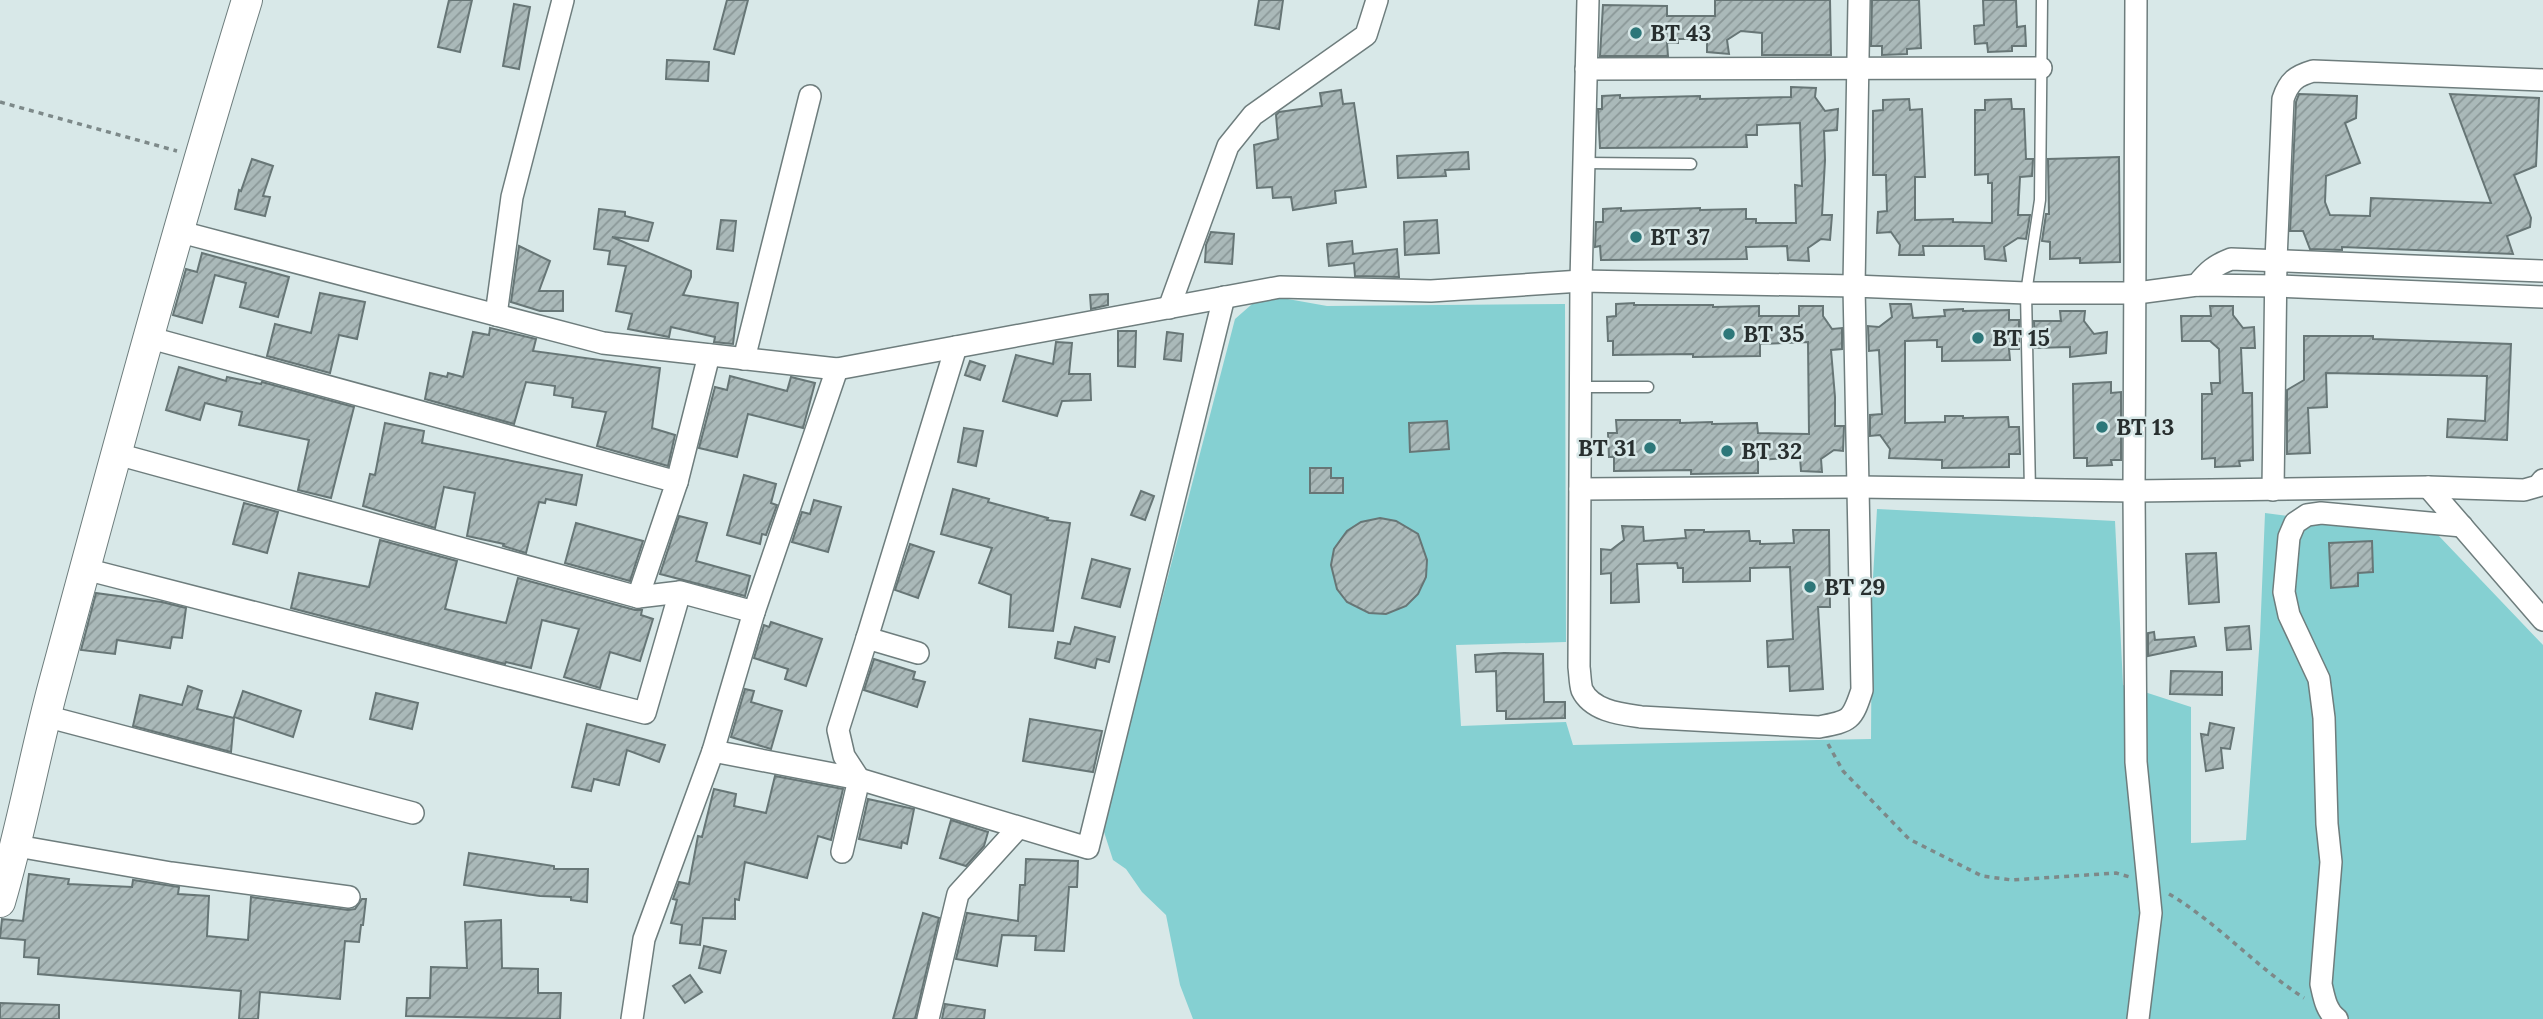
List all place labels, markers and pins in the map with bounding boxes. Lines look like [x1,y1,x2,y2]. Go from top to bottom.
place label: BT 43 [1650,18,1712,47]
marker: BT 43 [1628,25,1644,41]
place label: BT 37 [1650,222,1710,251]
marker: BT 37 [1628,229,1644,245]
place label: BT 35 [1743,319,1804,348]
place label: BT 15 [1992,323,2050,352]
marker: BT 35 [1721,326,1737,342]
marker: BT 15 [1970,330,1986,346]
place label: BT 13 [2116,412,2174,441]
marker: BT 13 [2094,419,2110,435]
place label: BT 31 [1578,433,1636,462]
place label: BT 32 [1741,436,1802,465]
marker: BT 31 [1642,440,1658,456]
marker: BT 32 [1719,443,1735,459]
place label: BT 29 [1824,572,1886,601]
marker: BT 29 [1802,579,1818,595]

